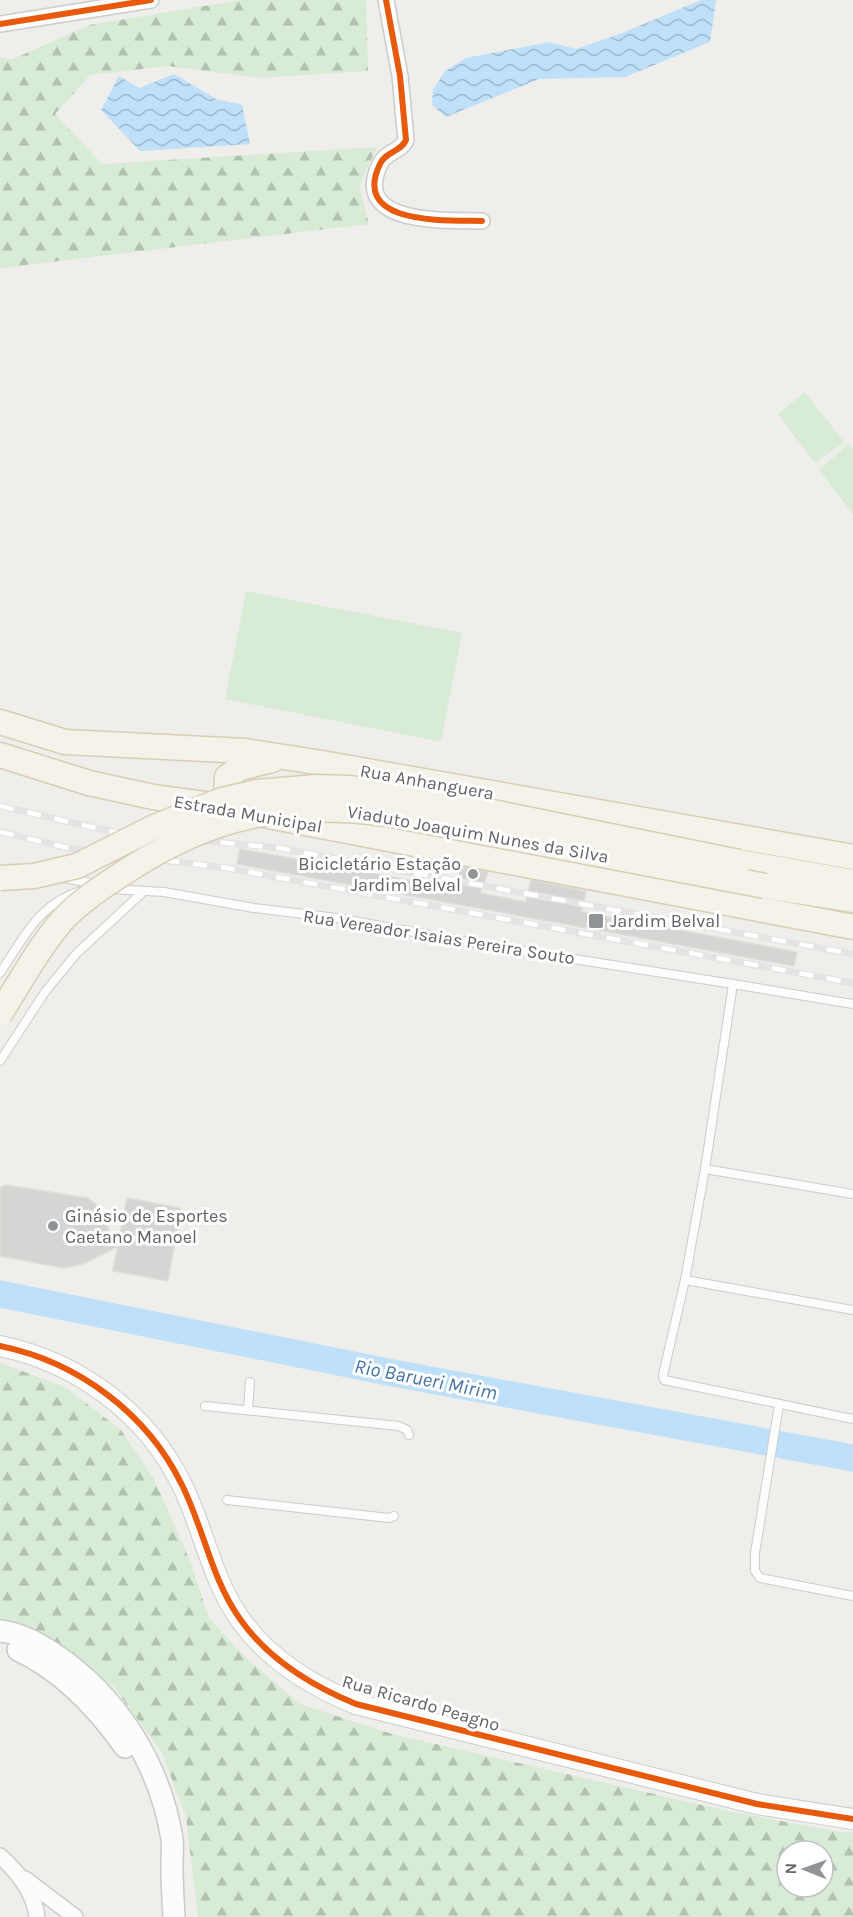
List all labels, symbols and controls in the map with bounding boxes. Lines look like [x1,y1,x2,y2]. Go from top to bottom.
street label: Rua Anhanguera [358,759,496,805]
street label: Estrada Municipal [172,790,324,838]
street label: Viaduto Joaquim Nunes da Silva [346,800,610,868]
place label: Bicicletário Estação Jardim Belval [298,853,461,896]
marker: Bicicletário Estação Jardim Belval [466,867,480,881]
street label: Rua Vereador Isaias Pereira Souto [302,905,576,969]
place label: Jardim Belval [610,910,720,932]
marker: Jardim Belval [587,912,605,930]
place label: Ginásio de Esportes Caetano Manoel [65,1205,228,1248]
marker: Ginásio de Esportes Caetano Manoel [46,1219,60,1233]
water label: Rio Barueri Mirim [353,1354,499,1405]
street label: Rua Ricardo Peagno [340,1670,502,1736]
north arrow [775,1839,835,1899]
text: N [781,1863,800,1875]

